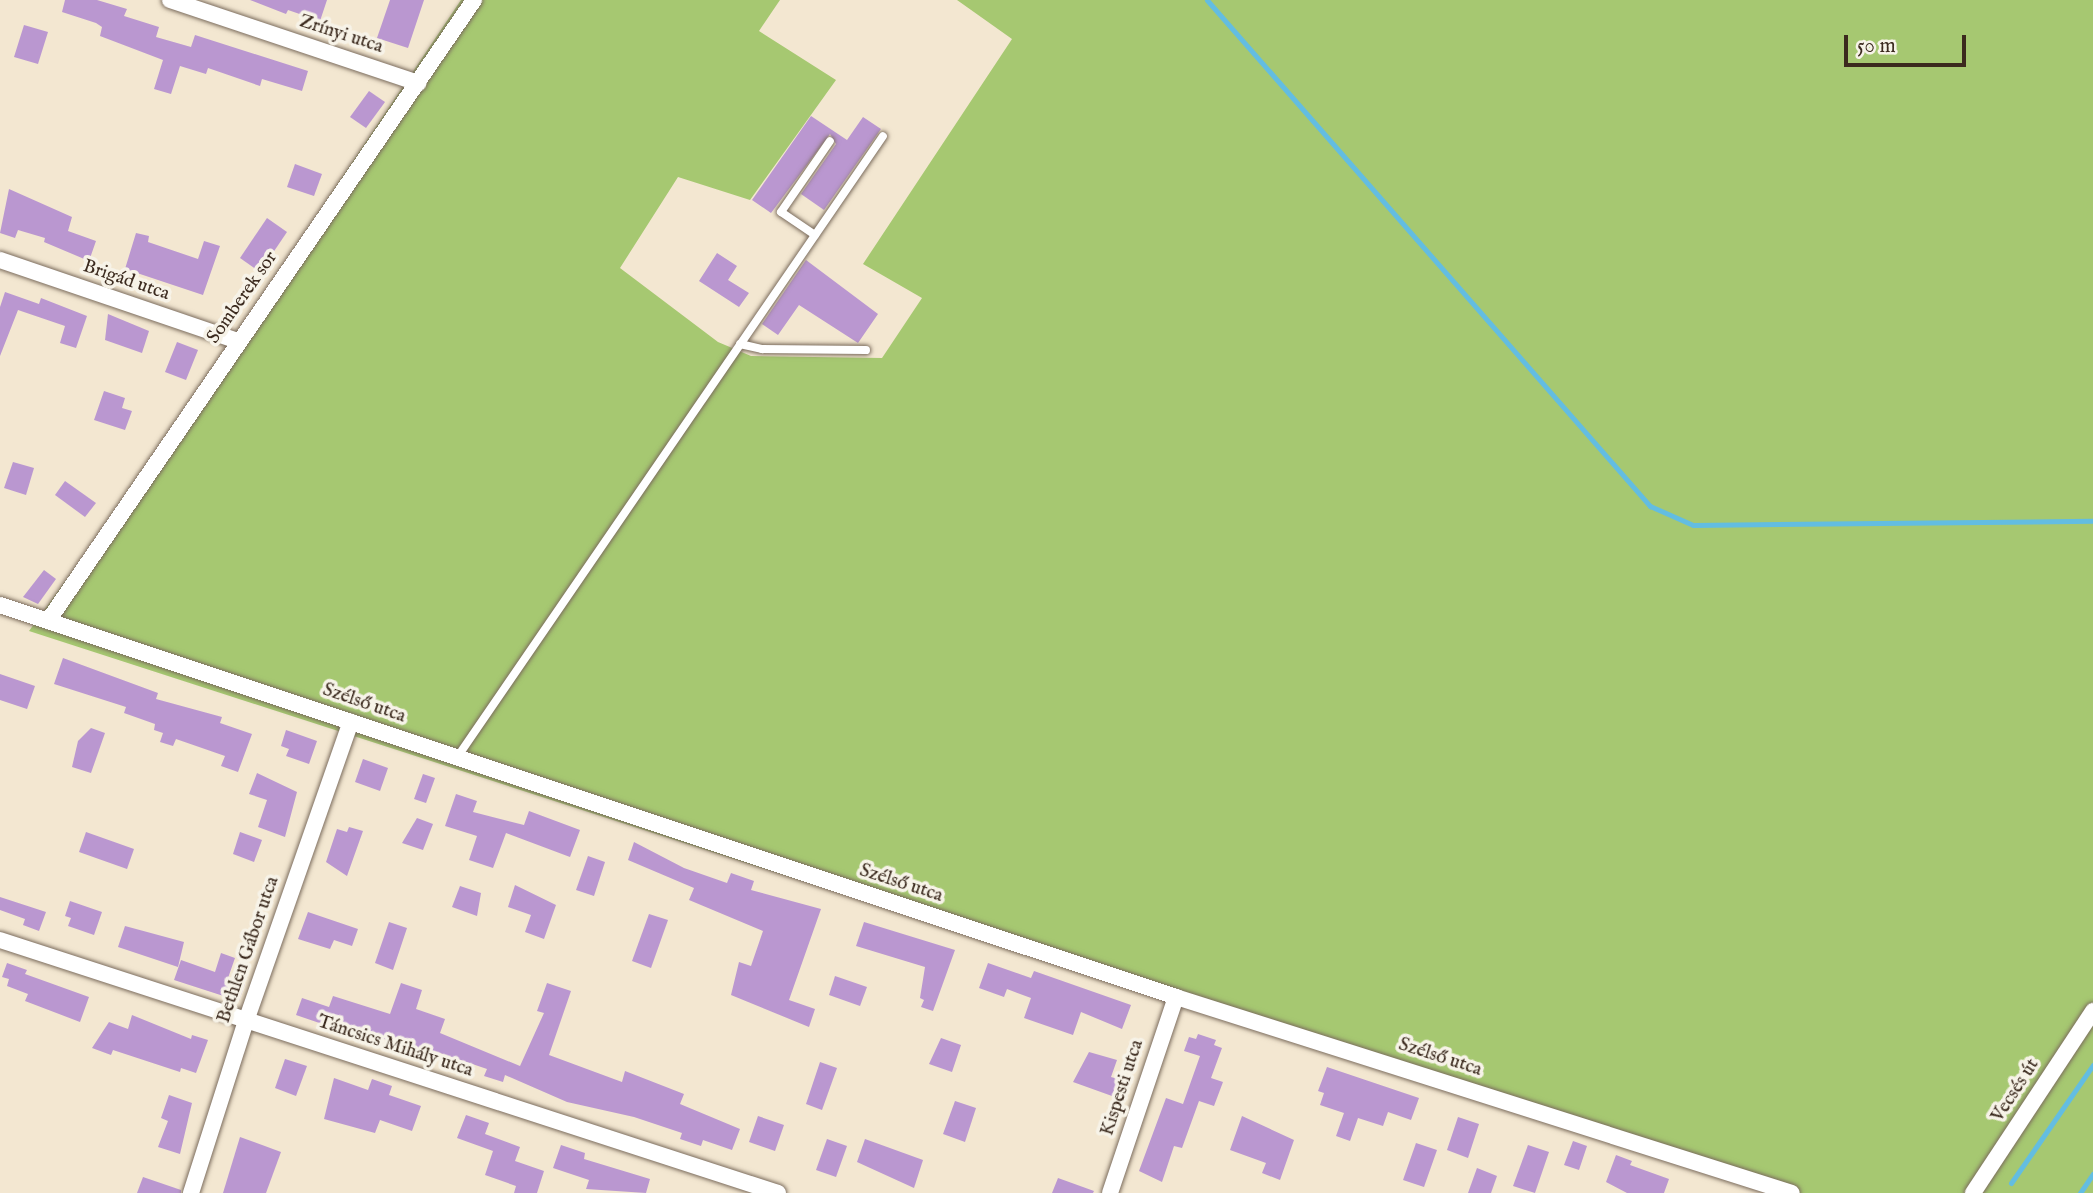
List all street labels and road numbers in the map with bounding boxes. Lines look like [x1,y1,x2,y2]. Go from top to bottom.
street label: Zrínyi utca [296,11,386,59]
street label: Somberek sor [203,248,283,348]
street label: Brigád utca [80,256,172,306]
street label: Szélső utca [320,679,408,729]
street label: Szélső utca [856,860,946,908]
street label: Bethlen Gábor utca [213,874,285,1026]
street label: Táncsics Mihály utca [314,1011,476,1083]
street label: Szélső utca [1395,1034,1485,1082]
street label: Kispesti utca [1097,1037,1149,1139]
street label: Vecsés út [1987,1055,2045,1127]

